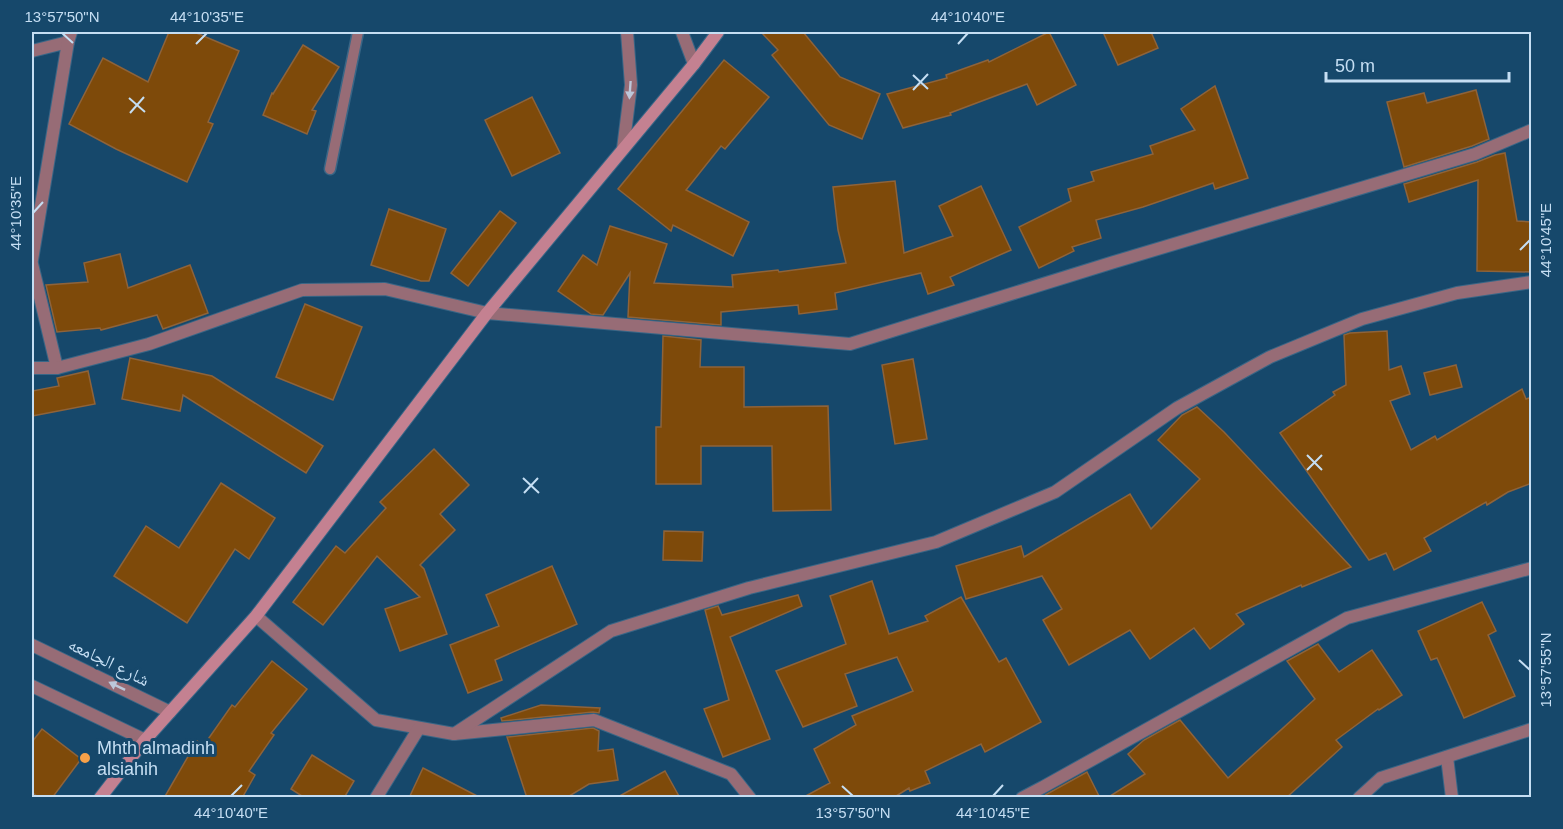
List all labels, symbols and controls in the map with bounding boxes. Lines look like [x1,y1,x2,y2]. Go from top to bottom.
text: 13°57'50"N [24,8,100,25]
text: 44°10'35"E [170,8,244,25]
text: 44°10'40"E [931,8,1005,25]
scale bar [1326,45,1509,83]
text: 50 m [1335,56,1375,76]
one-way arrow [625,80,635,99]
text: 44°10'35"E [7,176,24,250]
text: 44°10'45"E [1537,203,1554,277]
text: 13°57'55"N [1537,632,1554,708]
street label: شارع الجامعه [65,634,153,691]
one-way arrow [109,682,126,691]
place label: Mhth almadinh alsiahih [97,738,215,779]
marker: Mhth almadinh alsiahih [78,751,92,765]
text: 44°10'40"E [194,804,268,821]
text: 13°57'50"N [815,804,891,821]
text: 44°10'45"E [956,804,1030,821]

